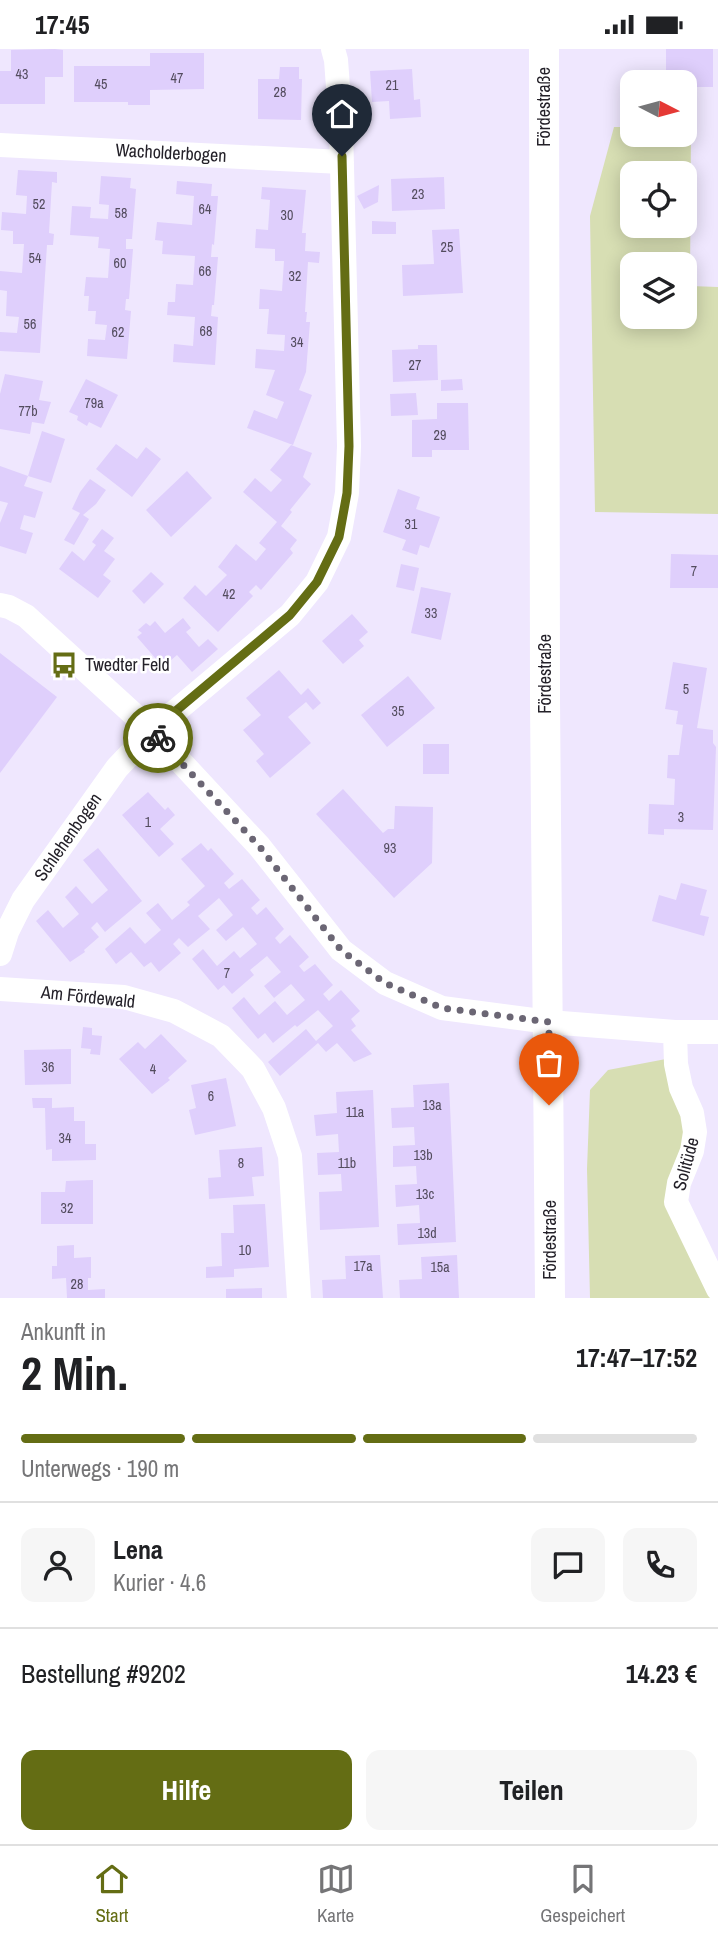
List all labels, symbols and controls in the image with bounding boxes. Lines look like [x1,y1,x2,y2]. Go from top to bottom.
text: 17:45 [35,7,90,42]
house number: 43 [16,65,28,83]
street label: Fördestraße [531,67,556,147]
house number: 47 [171,69,183,87]
north arrow [620,70,696,147]
map controls [620,70,697,329]
house number: 45 [95,75,107,93]
house number: 21 [386,76,399,94]
house number: 28 [274,83,286,101]
pin [312,84,372,156]
icon: home [323,95,361,133]
street label: Wacholderbogen [115,137,227,168]
button: locate [620,161,697,238]
house number: 23 [412,185,424,203]
house number: 52 [33,195,45,213]
house number: 64 [199,200,212,218]
house number: 58 [115,204,127,222]
house number: 30 [281,206,293,224]
house number: 25 [441,238,453,256]
house number: 54 [29,249,42,267]
button: layers [620,252,697,329]
house number: 60 [114,254,126,272]
house number: 66 [199,262,211,280]
house number: 32 [289,267,301,285]
house number: 56 [24,315,36,333]
house number: 68 [200,322,212,340]
house number: 62 [112,323,124,341]
house number: 34 [291,333,304,351]
house number: 27 [409,356,421,374]
house number: 79a [84,394,104,412]
house number: 77b [18,402,38,420]
house number: 29 [434,426,446,444]
house number: 31 [405,515,418,533]
house number: 7 [691,562,697,580]
house number: 42 [223,585,235,603]
house number: 33 [425,604,437,622]
street label: Fördestraße [532,634,557,714]
bus stop icon: Twedter Feld [49,650,79,680]
place label: Twedter Feld [85,652,170,677]
house number: 5 [683,680,689,698]
house number: 35 [392,702,404,720]
courier [123,703,193,773]
icon: bike [139,719,177,757]
street label: Schlehenbogen [28,788,107,886]
house number: 3 [678,808,684,826]
house number: 1 [145,813,152,831]
house number: 93 [384,839,396,857]
house number: 7 [224,964,230,982]
street label: Am Fördewald [39,979,136,1014]
pin [519,1033,579,1105]
icon: bag [530,1044,568,1082]
house number: 36 [42,1058,54,1076]
house number: 4 [150,1060,157,1078]
house number: 6 [208,1087,214,1105]
house number: 13a [422,1096,442,1114]
house number: 11a [346,1103,365,1121]
house number: 34 [59,1129,72,1147]
street label: Solitüde [666,1134,705,1193]
house number: 13b [413,1146,433,1164]
house number: 8 [238,1154,244,1172]
house number: 11b [338,1154,356,1172]
house number: 13c [416,1185,435,1203]
house number: 32 [61,1199,73,1217]
street label: Fördestraße [537,1200,562,1280]
house number: 13d [417,1224,437,1242]
house number: 10 [239,1241,251,1259]
house number: 17a [353,1257,373,1275]
house number: 15a [430,1258,450,1276]
house number: 28 [71,1275,83,1293]
text: Ankunft in [21,1316,106,1347]
text: 17:47–17:52 [576,1340,697,1375]
text: 2 Min. [21,1342,128,1404]
text: Unterwegs · 190 m [21,1453,179,1484]
button: person [21,1528,95,1602]
button: chat [531,1528,605,1602]
button: phone [623,1528,697,1602]
text: Lena [113,1532,163,1567]
text: Kurier · 4.6 [113,1567,206,1598]
text: Bestellung #9202 [21,1656,186,1691]
text: 14.23 € [626,1656,697,1691]
button: Hilfe [21,1750,352,1830]
button: Teilen [366,1750,697,1830]
tab: Start [93,1860,131,1928]
tab: Karte [317,1860,355,1928]
tab: Gespeichert [540,1860,625,1928]

